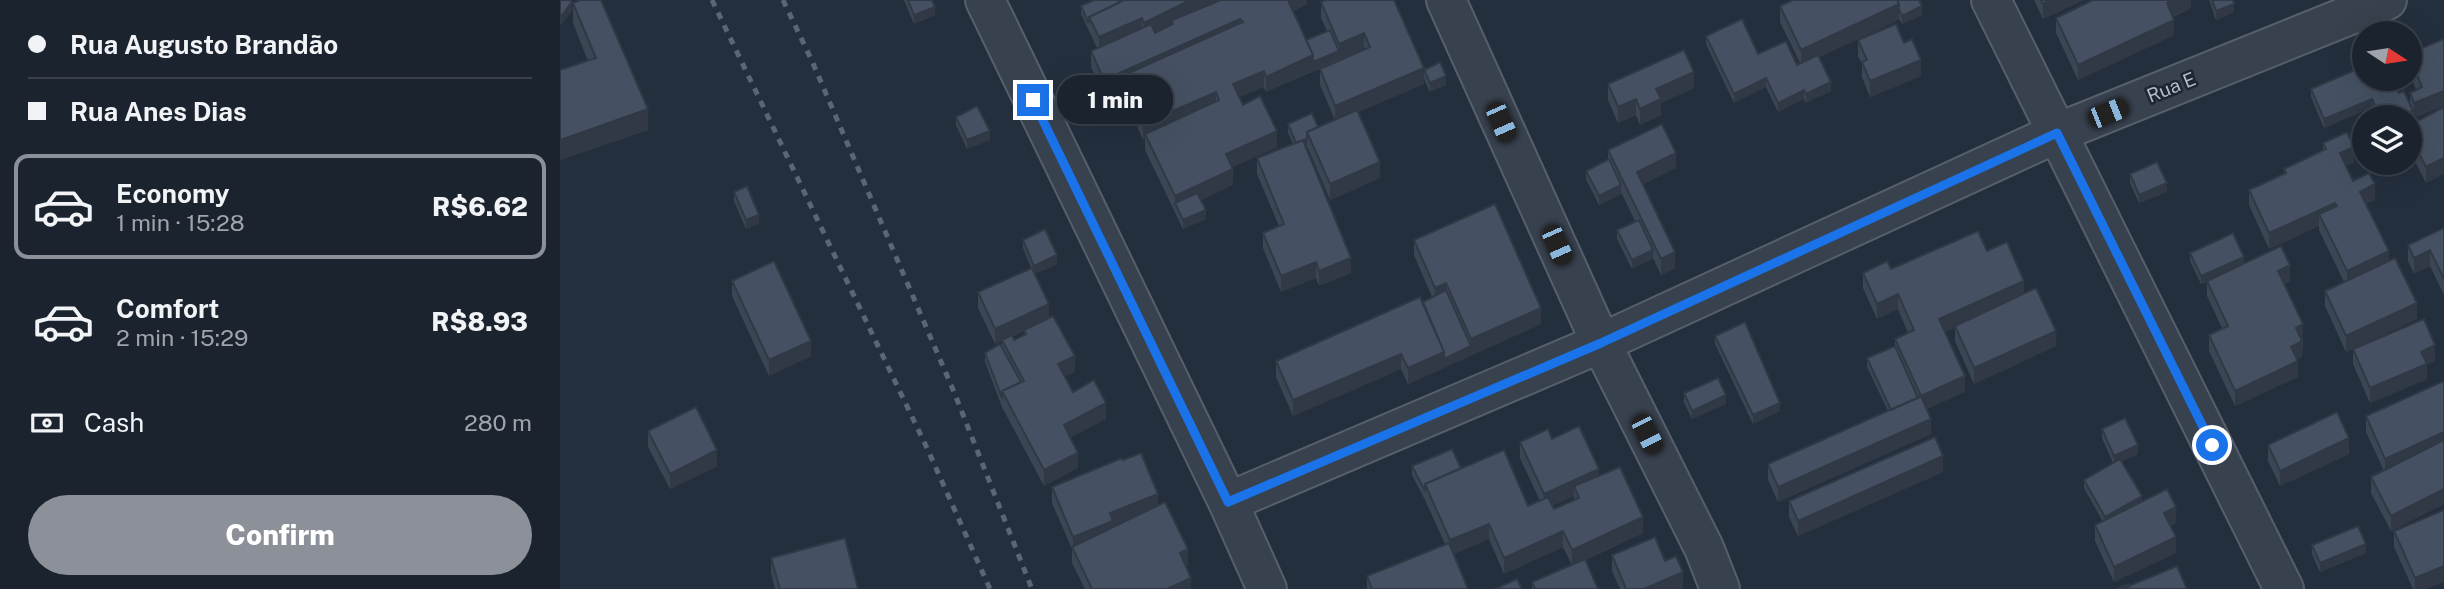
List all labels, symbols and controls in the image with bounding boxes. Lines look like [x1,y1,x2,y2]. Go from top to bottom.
north arrow [2352,21,2422,91]
map controls [2352,21,2422,175]
text: Rua Augusto Brandão [70,29,338,60]
street label: Rua E [2143,67,2199,107]
callout: 1 min [1058,76,1173,124]
route end [1017,84,1049,116]
text: 1 min [1087,86,1143,113]
car [2085,95,2132,131]
text: Rua Anes Dias [70,96,247,127]
car [1483,99,1520,145]
button: layers [2352,105,2422,175]
icon: car [32,175,95,238]
text: Economy [116,178,229,209]
text: R$6.62 [432,191,528,222]
text: 1 min · 15:28 [116,209,245,236]
car [1539,222,1576,268]
icon: car [32,290,95,353]
text: Comfort [116,293,219,324]
text: R$8.93 [431,306,528,337]
text: 2 min · 15:29 [116,324,248,351]
icon: cash [28,404,66,442]
text: Cash [84,407,144,438]
text: 280 m [464,409,532,436]
car [1629,411,1666,457]
route start [2196,429,2228,461]
button: Confirm [28,495,532,575]

